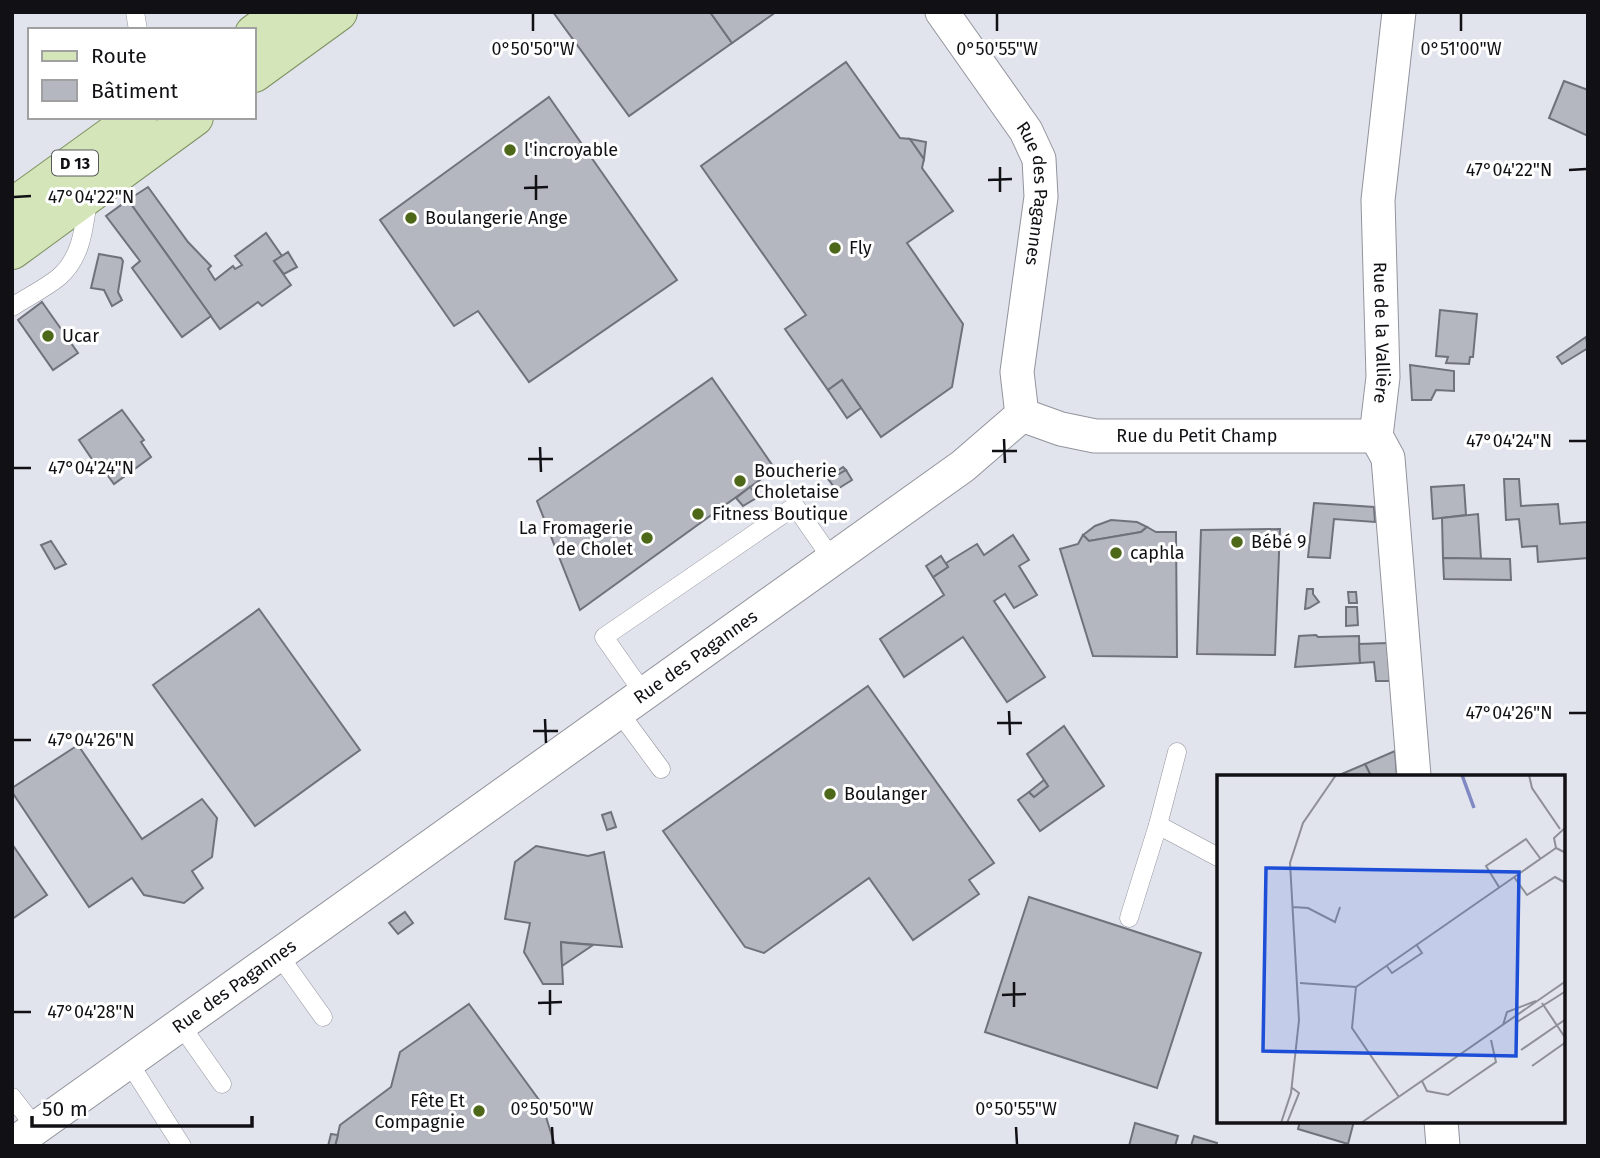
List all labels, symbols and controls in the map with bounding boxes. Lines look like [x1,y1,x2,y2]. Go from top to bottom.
legend [28,28,256,119]
text: 0°50'50"W [491,38,575,60]
text: 0°50'55"W [956,38,1038,60]
text: 0°51'00"W [1420,38,1502,60]
text: Route [91,43,147,69]
text: Bâtiment [91,78,178,104]
street label: Rue des Pagannes [1012,117,1052,267]
place label: l'incroyable [524,139,618,161]
marker: l'incroyable [502,142,518,158]
road number: D 13 [52,150,98,176]
text: 47°04'22"N [1466,159,1552,181]
text: 47°04'22"N [48,186,134,208]
place label: Boulangerie Ange [425,207,568,229]
marker: Boulangerie Ange [403,210,419,226]
place label: Fly [849,237,872,259]
marker: Fly [827,240,843,256]
street label: Rue de la Vallière [1369,262,1394,405]
place label: Ucar [62,325,99,347]
marker: Ucar [40,328,56,344]
street label: Rue du Petit Champ [1116,425,1277,447]
text: 47°04'24"N [1466,430,1552,452]
text: 47°04'24"N [48,457,134,479]
place label: Boucherie Choletaise [754,460,839,503]
marker: Boucherie Choletaise [732,473,748,489]
place label: Fitness Boutique [712,503,848,525]
marker: Fitness Boutique [690,506,706,522]
place label: La Fromagerie de Cholet [519,517,634,560]
marker: La Fromagerie de Cholet [639,530,655,546]
place label: Bébé 9 [1251,531,1306,553]
marker: Bébé 9 [1229,534,1245,550]
place label: caphla [1130,542,1184,564]
marker: caphla [1108,545,1124,561]
street label: Rue des Pagannes [629,605,762,709]
text: 47°04'26"N [1465,702,1553,724]
text: 47°04'26"N [47,729,135,751]
inset map [1217,775,1565,1123]
place label: Boulanger [844,783,927,805]
marker: Boulanger [822,786,838,802]
street label: Rue des Pagannes [168,935,300,1038]
text: 47°04'28"N [47,1001,135,1023]
scale bar [32,1084,252,1128]
place label: Fête Et Compagnie [374,1090,466,1133]
text: 50 m [42,1096,88,1122]
text: 0°50'50"W [510,1098,594,1120]
text: 0°50'55"W [975,1098,1057,1120]
marker: Fête Et Compagnie [471,1103,487,1119]

